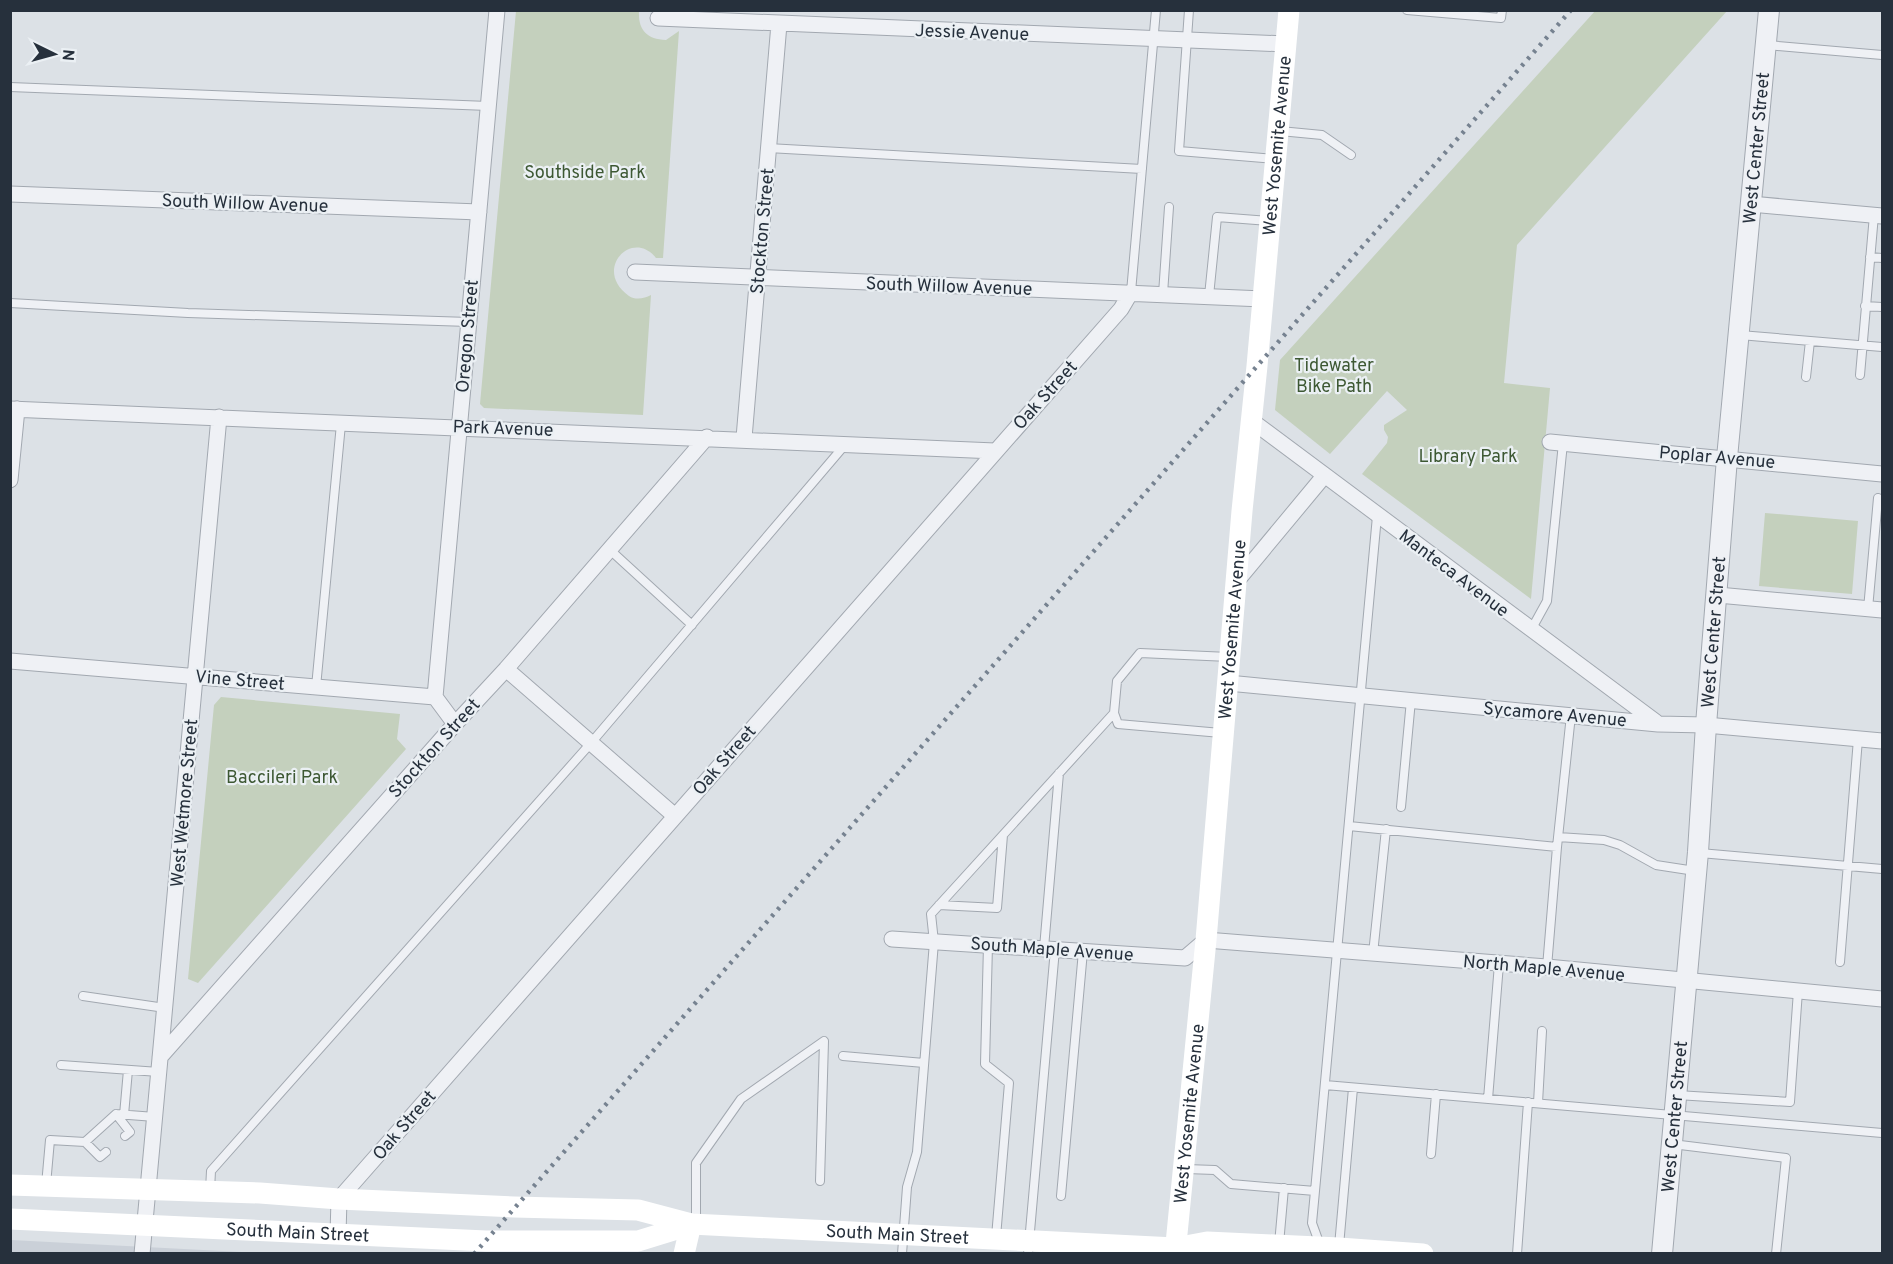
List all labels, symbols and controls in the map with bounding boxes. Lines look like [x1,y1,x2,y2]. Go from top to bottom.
street label: Jessie Avenue [914,20,1029,47]
north arrow [24,24,84,84]
text: N [56,49,77,62]
street label: West Yosemite Avenue [1259,55,1298,237]
street label: West Center Street [1739,71,1776,225]
park label: Southside Park [524,162,646,185]
street label: Stockton Street [747,167,780,295]
street label: South Willow Avenue [161,190,329,219]
street label: South Willow Avenue [865,273,1033,302]
street label: Oregon Street [452,278,485,394]
park label: Tidewater Bike Path [1294,355,1374,399]
street label: Oak Street [1009,356,1083,436]
street label: Park Avenue [452,416,554,443]
street label: Poplar Avenue [1658,442,1776,475]
park label: Library Park [1418,446,1518,469]
street label: Manteca Avenue [1393,525,1513,623]
street label: West Yosemite Avenue [1215,539,1253,721]
street label: West Center Street [1697,555,1732,709]
street label: Vine Street [194,666,286,697]
street label: Stockton Street [384,694,486,804]
street label: Sycamore Avenue [1482,698,1627,733]
street label: West Wetmore Street [167,718,204,888]
street label: Oak Street [688,721,762,801]
park label: Baccileri Park [226,767,338,790]
street label: South Maple Avenue [970,933,1134,968]
street label: North Maple Avenue [1462,951,1626,988]
street label: West Yosemite Avenue [1170,1023,1211,1205]
street label: West Center Street [1658,1040,1694,1194]
street label: Oak Street [368,1086,442,1166]
street label: South Main Street [225,1219,370,1249]
street label: South Main Street [825,1221,969,1251]

